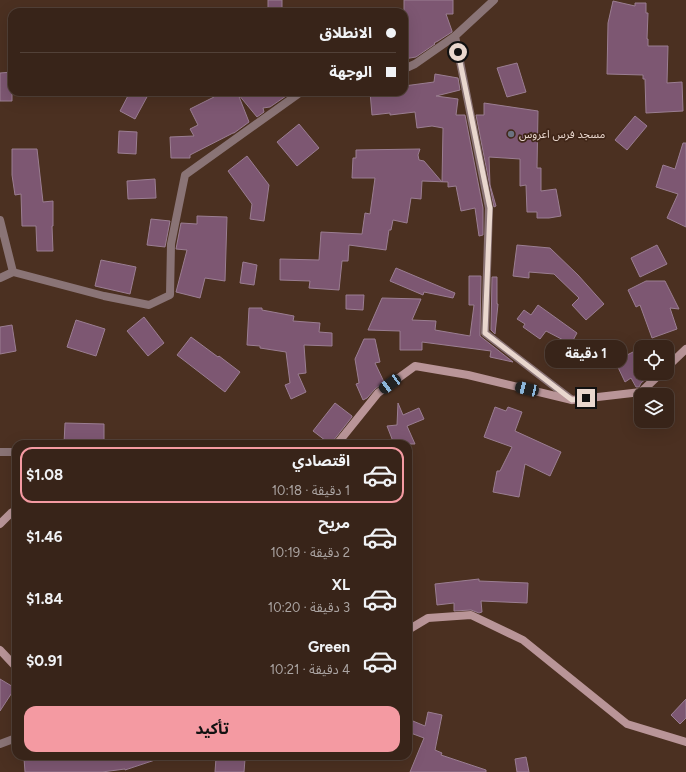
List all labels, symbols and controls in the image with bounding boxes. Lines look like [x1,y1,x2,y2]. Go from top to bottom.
text: الانطلاق [320,24,372,42]
route start [449,43,467,61]
text: الوجهة [329,63,372,81]
place label: مسجد فرس اعروس [519,128,606,141]
marker: مسجد فرس اعروس [506,129,516,139]
callout: 1 دقيقة [545,340,627,368]
map controls [634,340,674,428]
button: locate [634,340,674,380]
text: 1 دقيقة [565,346,607,361]
car [377,372,403,396]
car [514,380,540,398]
button: layers [634,388,674,428]
route end [577,389,595,407]
text: اقتصادي [292,452,350,470]
icon: car [362,457,398,493]
text: $1.08 [26,466,63,484]
text: 1 دقيقة · 10:18 [272,483,350,498]
text: مريح [318,514,350,532]
icon: car [362,519,398,555]
text: $1.46 [26,528,63,546]
text: 2 دقيقة · 10:19 [270,545,350,560]
text: XL [332,576,350,594]
icon: car [362,581,398,617]
text: $1.84 [26,590,63,608]
text: 3 دقيقة · 10:20 [268,600,350,615]
text: Green [308,638,350,656]
icon: car [362,643,398,679]
text: $0.91 [26,652,63,670]
text: 4 دقيقة · 10:21 [270,662,350,677]
button: تأكيد [24,706,400,752]

